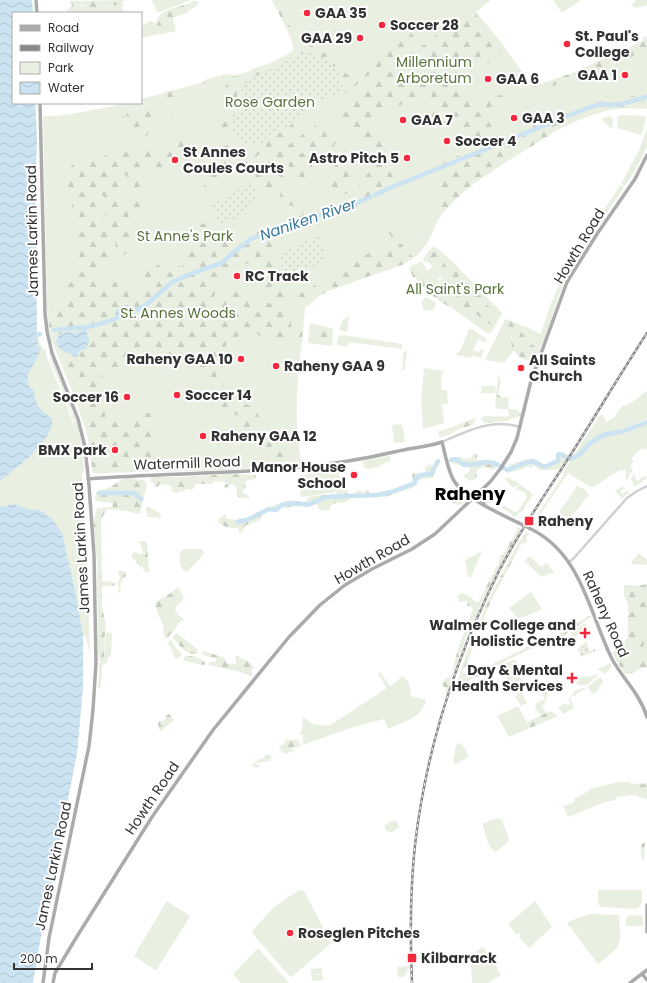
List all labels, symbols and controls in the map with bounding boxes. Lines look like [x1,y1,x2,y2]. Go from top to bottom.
place label: GAA 35 [315,3,367,23]
marker: GAA 35 [302,8,312,18]
legend [12,12,142,104]
place label: Soccer 28 [390,15,459,35]
text: Road [48,19,79,36]
marker: Soccer 28 [377,20,387,30]
place label: St. Paul's College [575,26,639,62]
place label: GAA 29 [301,28,352,48]
marker: GAA 29 [355,33,365,43]
text: Railway [48,39,94,56]
marker: St. Paul's College [562,39,572,49]
park label: Millennium Arboretum [396,52,472,88]
text: Park [48,59,75,76]
place label: GAA 1 [577,65,617,85]
place label: GAA 6 [496,69,539,89]
marker: GAA 1 [620,70,630,80]
marker: GAA 6 [483,74,493,84]
text: Water [48,79,85,96]
park label: Rose Garden [225,92,315,112]
place label: GAA 3 [522,108,565,128]
place label: GAA 7 [411,110,453,130]
marker: GAA 3 [509,113,519,123]
marker: GAA 7 [398,115,408,125]
place label: Soccer 4 [455,131,517,151]
marker: Soccer 4 [442,136,452,146]
place label: St Annes Coules Courts [183,142,284,178]
place label: Astro Pitch 5 [309,148,399,168]
marker: Astro Pitch 5 [402,153,412,163]
marker: St Annes Coules Courts [170,155,180,165]
street label: James Larkin Road [21,165,43,297]
water label: Naniken River [257,192,360,245]
street label: Howth Road [549,205,609,287]
park label: St Anne's Park [137,226,234,246]
place label: RC Track [245,266,309,286]
marker: RC Track [232,271,242,281]
park label: All Saint's Park [406,279,505,299]
park label: St. Annes Woods [120,303,236,323]
place label: Raheny GAA 10 [126,349,233,369]
place label: All Saints Church [529,350,596,386]
marker: Raheny GAA 10 [236,354,246,364]
place label: Raheny GAA 9 [284,356,385,376]
marker: Raheny GAA 9 [271,361,281,371]
marker: All Saints Church [516,363,526,373]
place label: Soccer 14 [185,385,252,405]
place label: Soccer 16 [53,387,119,407]
marker: Soccer 14 [172,390,182,400]
marker: Soccer 16 [122,392,132,402]
place label: Raheny GAA 12 [211,426,316,446]
marker: Raheny GAA 12 [198,431,208,441]
place label: BMX park [38,440,107,460]
marker: BMX park [110,445,120,455]
street label: Watermill Road [133,451,241,475]
place label: Manor House School [251,457,346,493]
marker: Manor House School [349,470,359,480]
district label: Raheny [435,481,506,506]
street label: James Larkin Road [68,482,94,614]
place label: Raheny [538,511,593,531]
marker: Raheny [523,515,535,527]
street label: Howth Road [330,529,414,589]
street label: Raheny Road [578,568,634,660]
place label: Walmer College and Holistic Centre [429,615,576,651]
marker: Walmer College and Holistic Centre [579,627,591,639]
place label: Day & Mental Health Services [451,660,563,696]
marker: Day & Mental Health Services [566,672,578,684]
street label: Howth Road [120,757,184,839]
street label: James Larkin Road [30,800,76,932]
place label: Roseglen Pitches [298,923,420,943]
marker: Roseglen Pitches [285,928,295,938]
scale bar [14,945,92,971]
place label: Kilbarrack [421,948,497,968]
text: 200 m [20,950,58,967]
marker: Kilbarrack [406,952,418,964]

